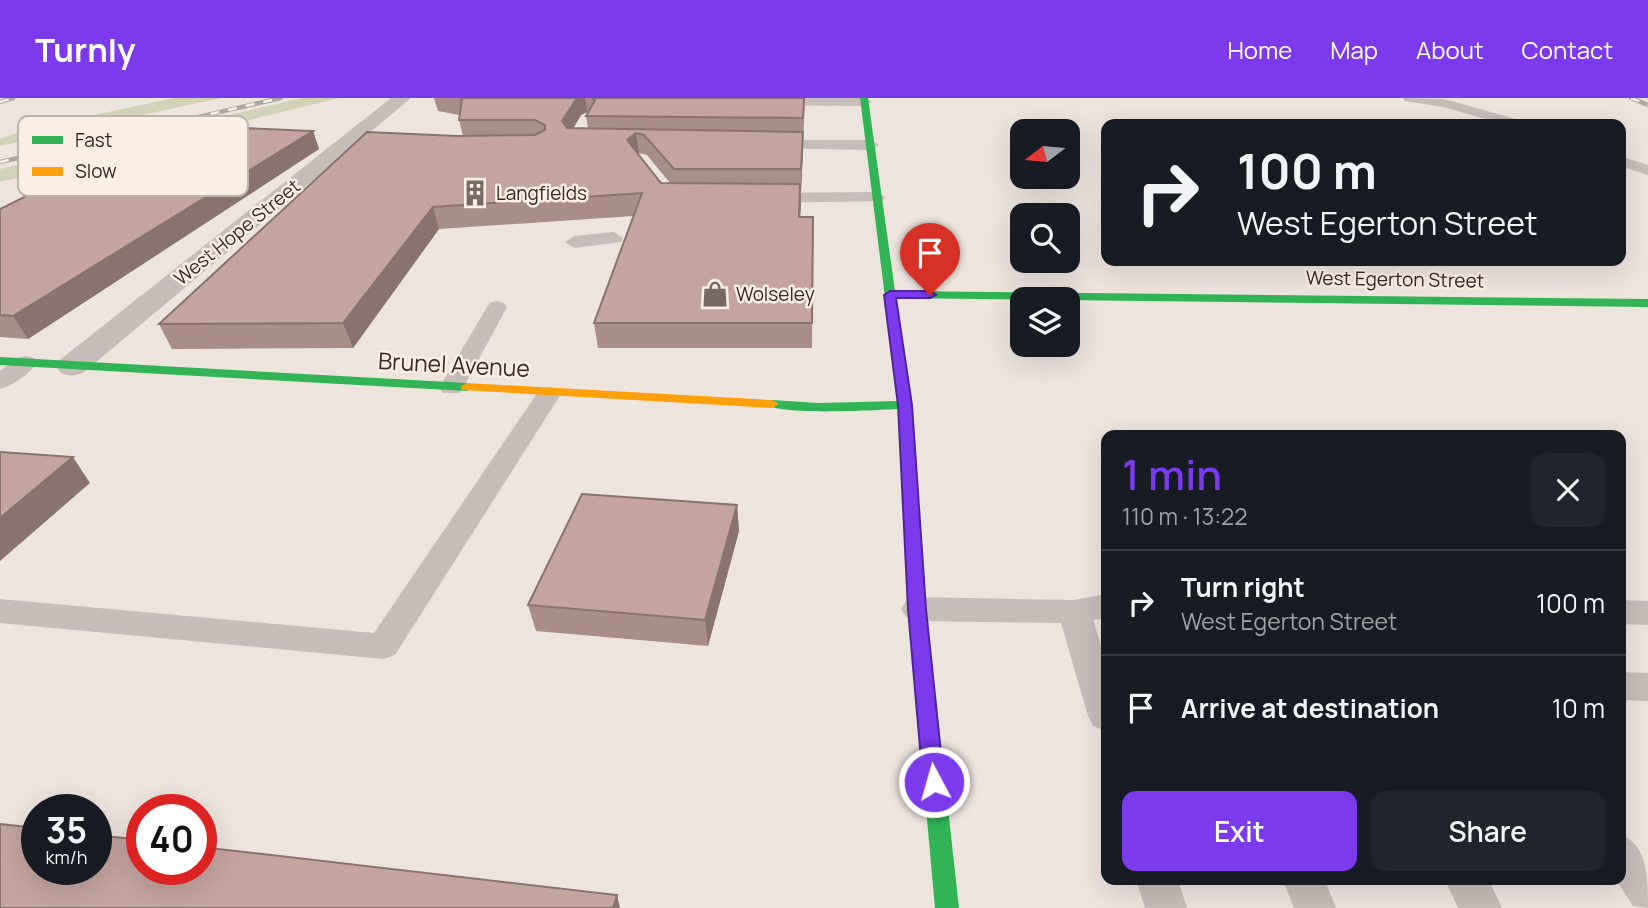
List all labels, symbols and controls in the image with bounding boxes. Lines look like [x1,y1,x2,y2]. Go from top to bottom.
text: Turnly [35,27,136,72]
text: Home [1227,33,1292,66]
text: Map [1330,33,1378,66]
text: About [1416,33,1484,66]
text: Contact [1522,33,1613,66]
legend [18,116,248,196]
north arrow [1010,119,1080,189]
map controls [1010,119,1080,357]
text: Fast [75,127,112,153]
text: 100 m [1237,137,1377,204]
icon: right [1122,147,1213,238]
text: Slow [75,158,117,184]
street label: West Hope Street [168,173,306,291]
building icon: Langfields [460,178,490,208]
place label: Langfields [496,180,587,206]
text: West Egerton Street [1237,201,1538,245]
button: search [1010,203,1080,273]
pin [900,223,960,295]
icon: arrive [911,234,949,272]
street label: West Egerton Street [1306,264,1484,294]
shop icon: Wolseley [700,279,730,309]
place label: Wolseley [736,281,815,307]
button: layers [1010,287,1080,357]
street label: Brunel Avenue [377,344,531,384]
text: 1 min [1122,445,1222,503]
button: close [1531,453,1605,527]
text: 110 m · 13:22 [1122,500,1247,532]
text: Turn right [1181,569,1305,605]
icon: right [1122,584,1160,622]
text: 100 m [1536,585,1605,621]
text: West Egerton Street [1181,605,1397,637]
icon: arrive [1122,689,1160,727]
text: Arrive at destination [1181,690,1439,726]
text: 10 m [1552,690,1605,726]
position arrow [897,745,971,819]
button: Exit [1122,791,1357,871]
button: Share [1371,791,1605,871]
speed limit sign: 40 [126,794,217,885]
text: 35 [46,806,87,854]
text: km/h [46,845,87,869]

